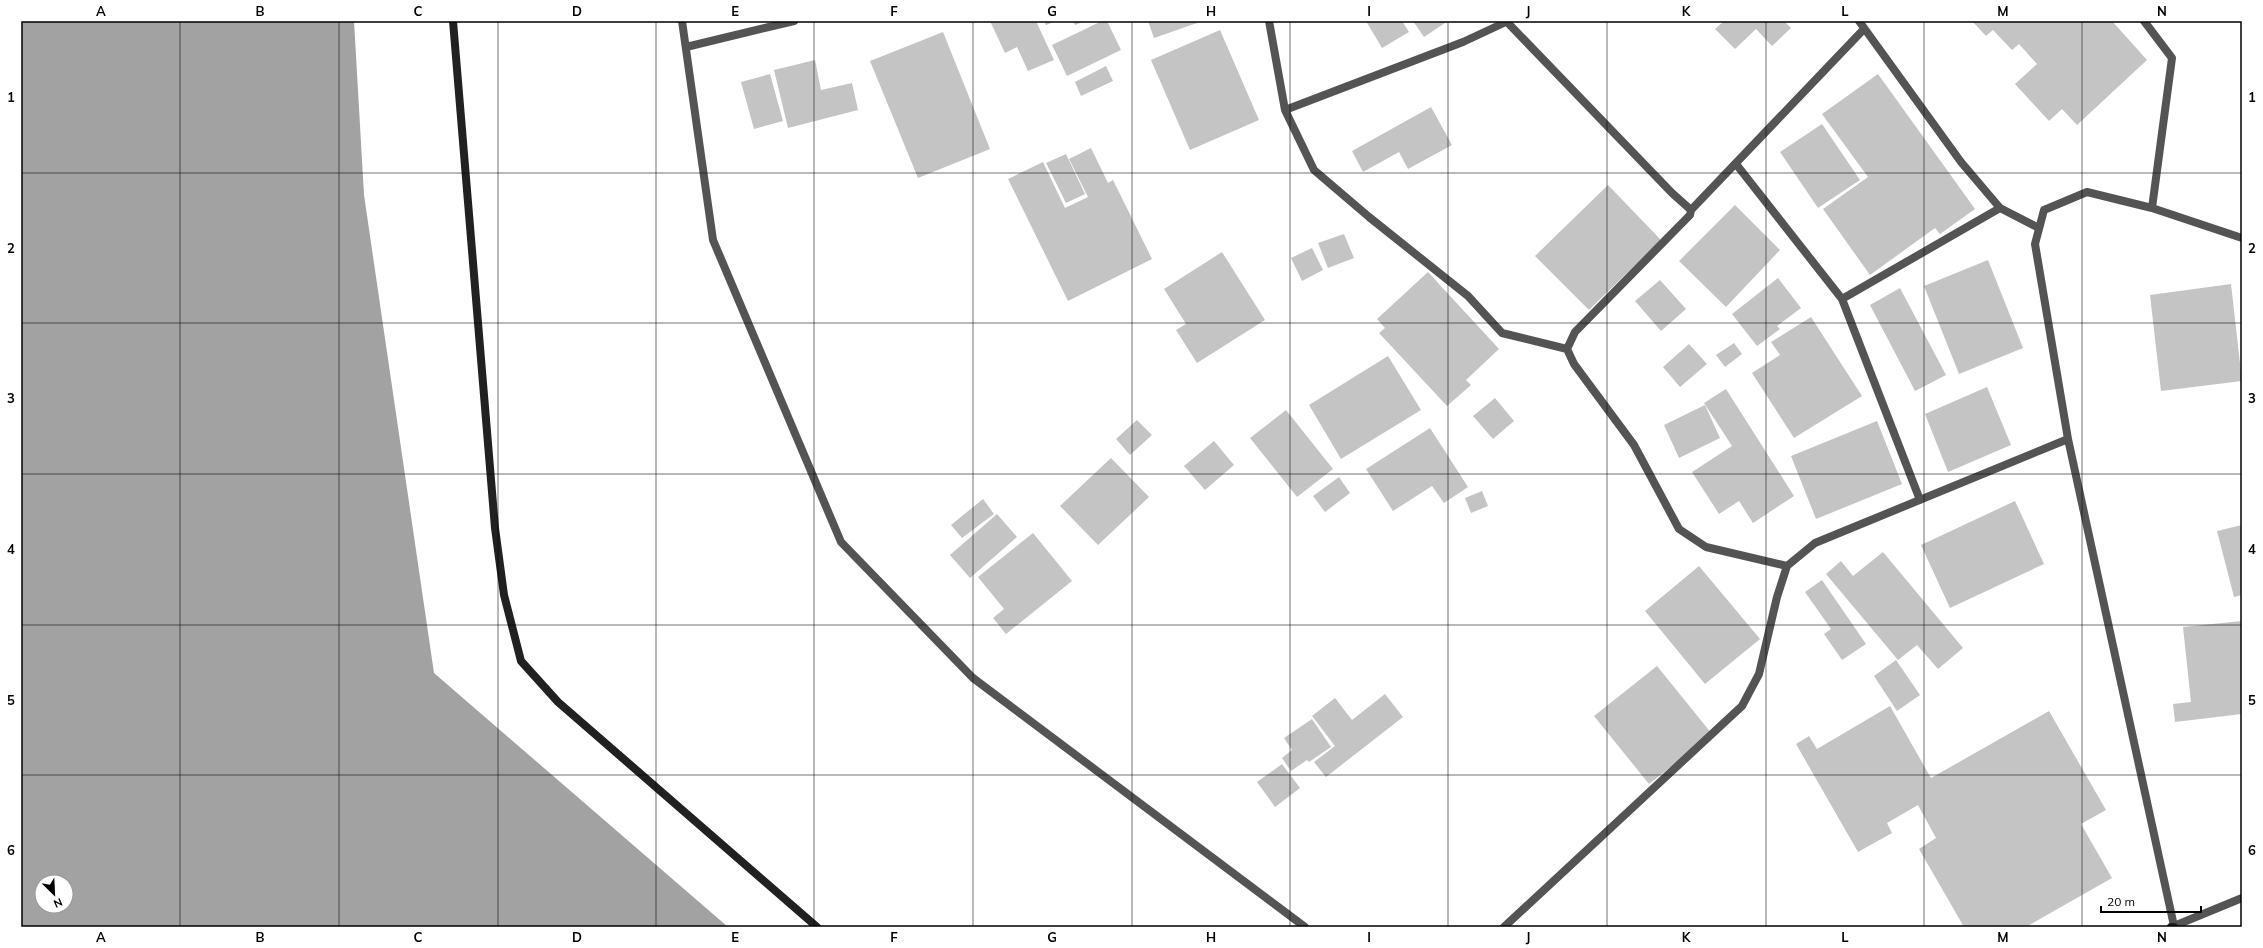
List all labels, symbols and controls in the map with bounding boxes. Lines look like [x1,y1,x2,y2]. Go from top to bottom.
text: A [96,3,106,19]
text: B [256,3,265,19]
text: C [414,3,423,19]
text: D [572,3,582,19]
text: E [731,3,739,19]
text: F [890,3,898,19]
text: G [1047,3,1057,19]
text: H [1206,3,1216,19]
text: I [1367,3,1371,19]
text: J [1526,3,1530,19]
text: K [1682,3,1692,19]
text: L [1841,3,1849,19]
text: M [1997,3,2009,19]
text: N [2157,3,2167,19]
text: 1 [7,89,15,105]
text: 1 [2248,89,2256,105]
text: 2 [7,240,15,256]
text: 2 [2248,240,2256,256]
text: 3 [7,390,15,406]
text: 3 [2248,390,2256,406]
text: 4 [7,541,15,557]
text: 4 [2248,541,2256,557]
text: 5 [7,692,15,708]
text: 5 [2248,692,2256,708]
text: 6 [7,842,15,858]
text: 6 [2248,842,2256,858]
north arrow [34,874,74,914]
scale bar [2101,888,2201,914]
text: 20 m [2107,894,2135,909]
text: N [51,895,65,911]
text: A [96,929,106,945]
text: B [256,929,265,945]
text: C [414,929,423,945]
text: D [572,929,582,945]
text: E [731,929,739,945]
text: F [890,929,898,945]
text: G [1047,929,1057,945]
text: H [1206,929,1216,945]
text: I [1367,929,1371,945]
text: J [1526,929,1530,945]
text: K [1682,929,1692,945]
text: L [1841,929,1849,945]
text: M [1997,929,2009,945]
text: N [2157,929,2167,945]

